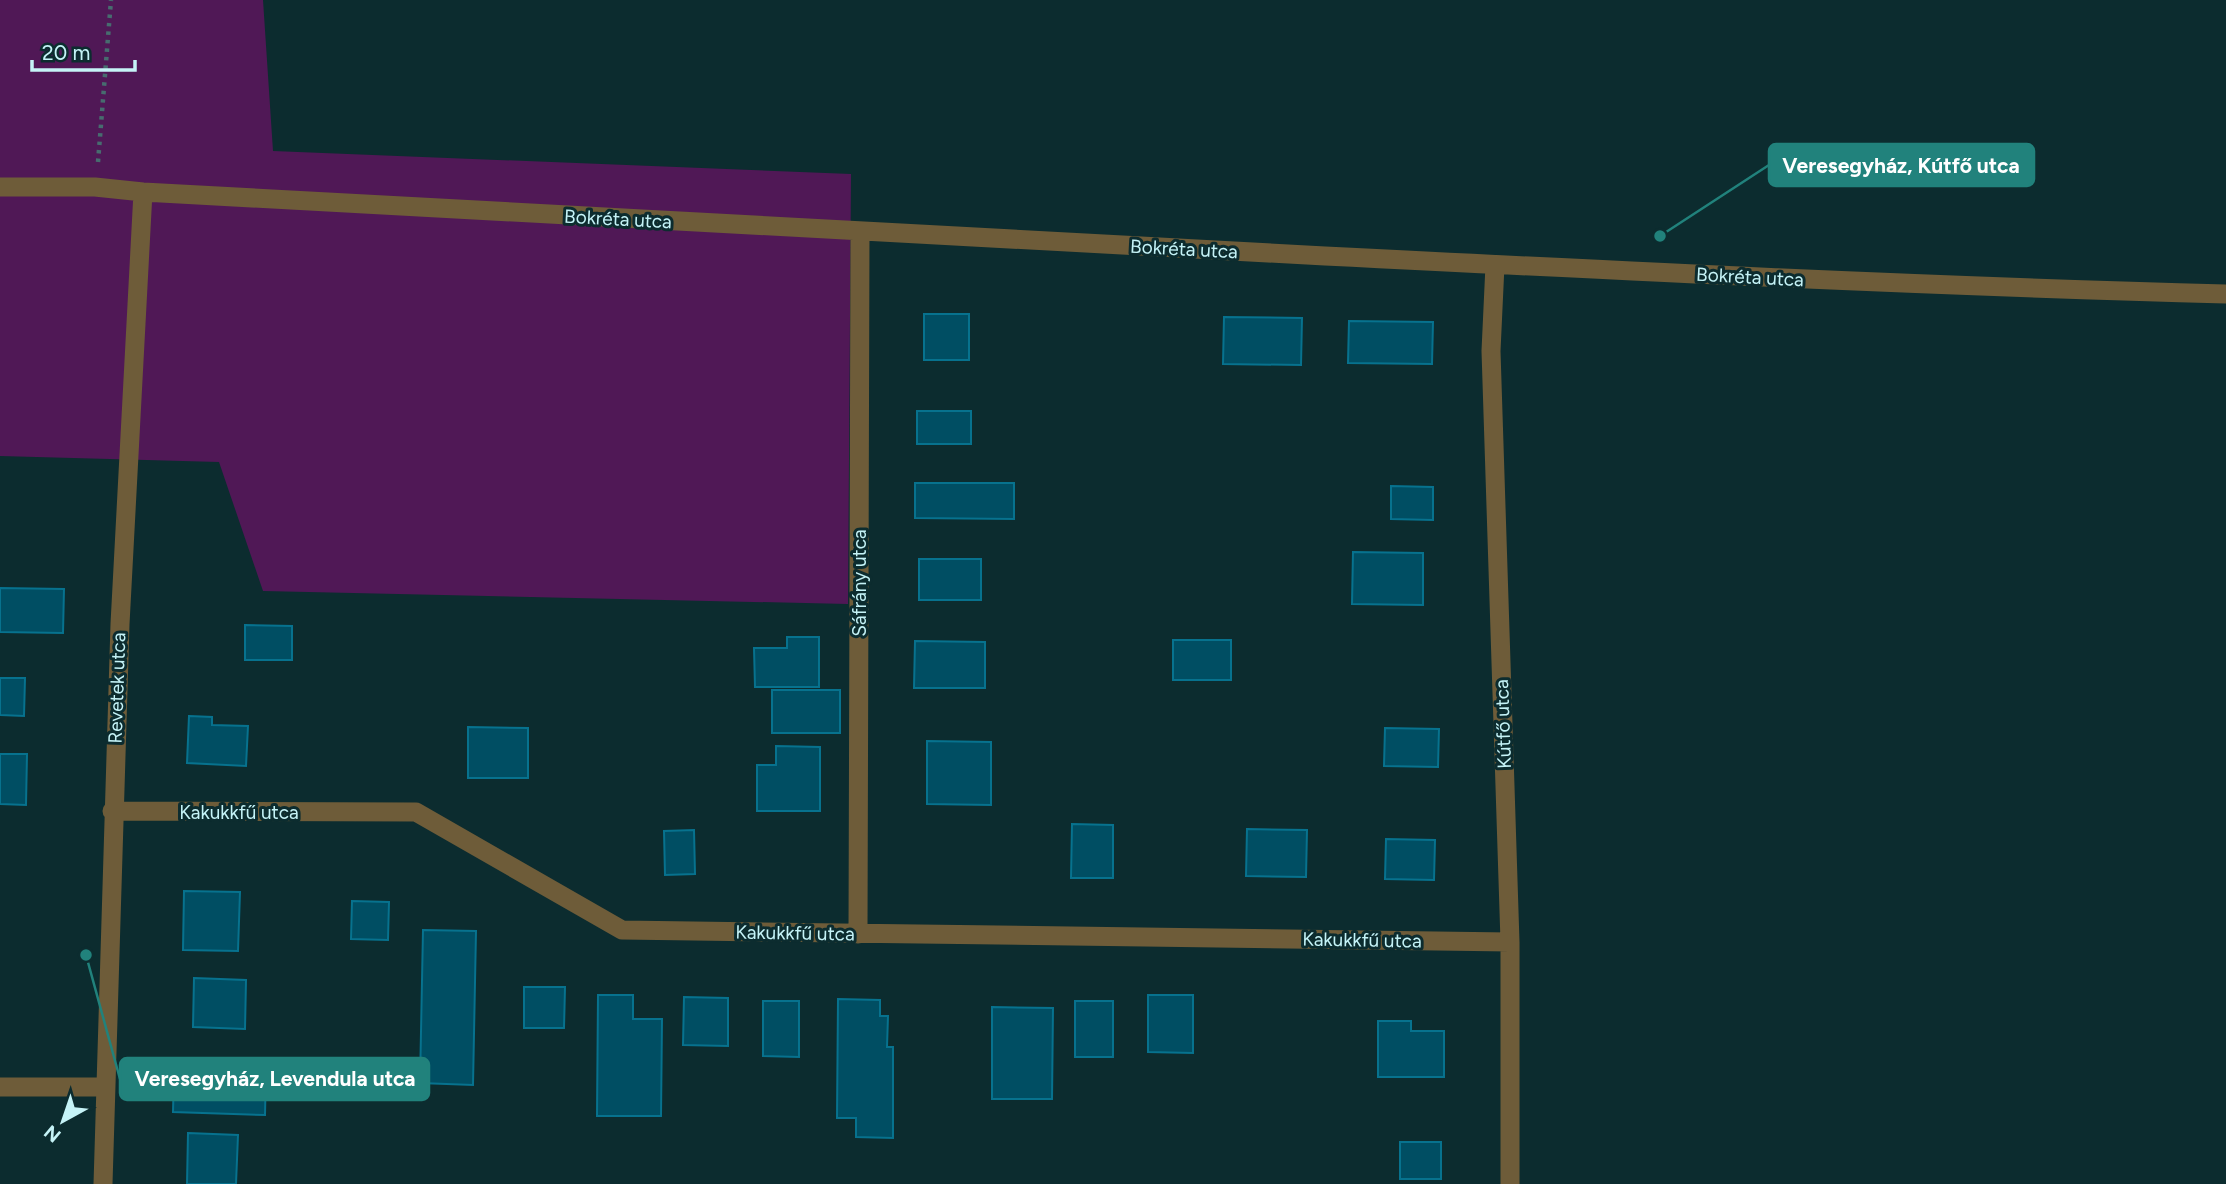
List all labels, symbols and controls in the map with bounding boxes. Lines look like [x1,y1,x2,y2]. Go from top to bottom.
scale bar [32,28,135,72]
text: 20 m [42,40,90,65]
callout: Veresegyház, Kútfő utca [1769,144,2034,186]
text: Veresegyház, Kútfő utca [1782,153,2020,178]
street label: Bokréta utca [564,205,672,233]
street label: Bokréta utca [1130,235,1238,263]
street label: Bokréta utca [1696,263,1804,291]
street label: Sáfrány utca [848,529,871,637]
street label: Revetek utca [104,632,130,744]
street label: Kútfő utca [1490,679,1516,769]
street label: Kakukkfű utca [179,801,299,824]
street label: Kakukkfű utca [735,920,855,946]
street label: Kakukkfű utca [1302,927,1422,953]
callout: Veresegyház, Levendula utca [120,1058,429,1100]
text: Veresegyház, Levendula utca [134,1066,416,1091]
north arrow [28,1086,98,1156]
text: N [39,1120,65,1147]

